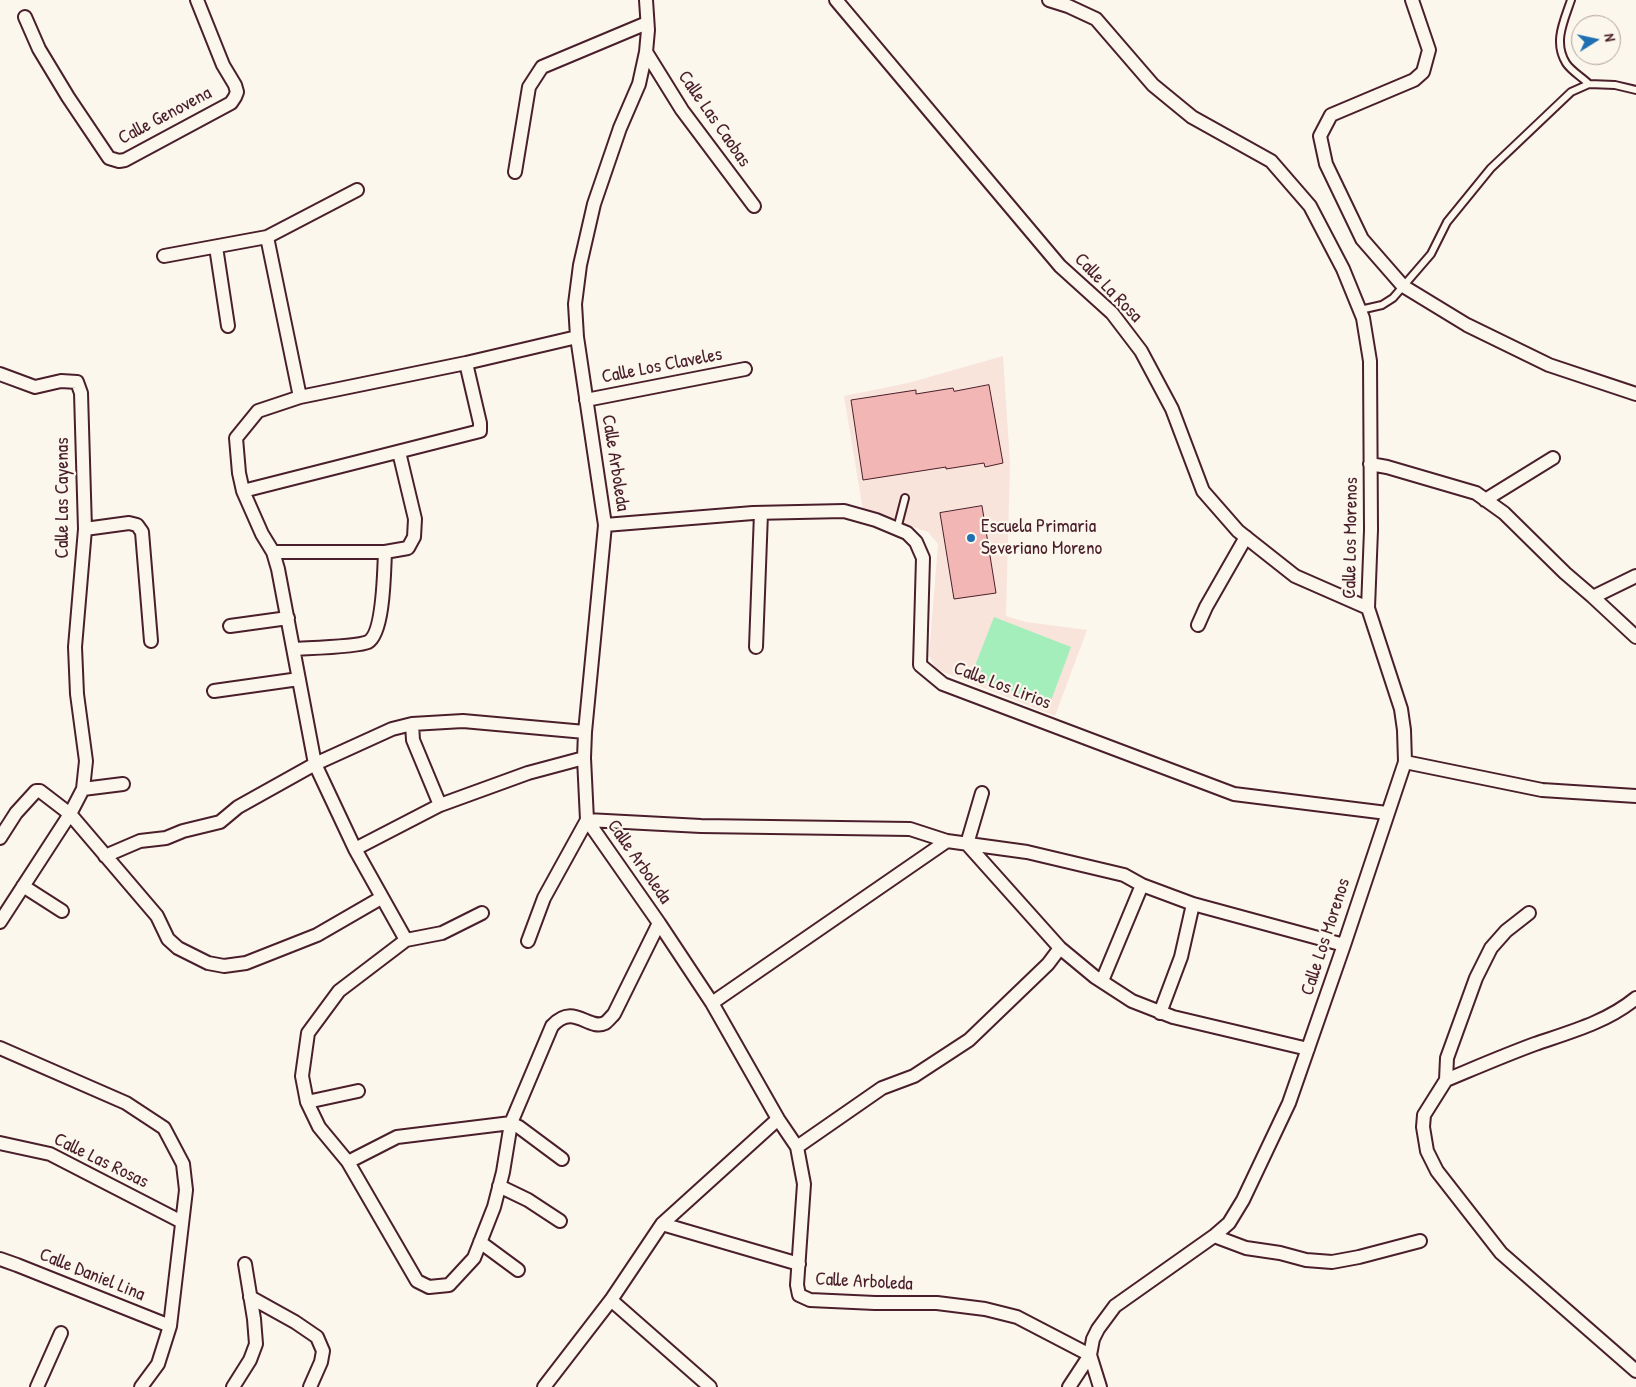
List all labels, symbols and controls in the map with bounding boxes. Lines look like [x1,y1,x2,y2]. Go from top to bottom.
north arrow [1571,15,1621,65]
text: N [1600,32,1620,43]
street label: Calle Las Caobas [672,66,756,172]
street label: Calle Genovena [115,82,215,150]
street label: Calle La Rosa [1069,248,1147,328]
street label: Calle Los Claveles [600,343,724,389]
street label: Calle Arboleda [596,413,634,513]
street label: Calle Las Cayenas [52,438,74,558]
street label: Calle Los Morenos [1339,477,1363,599]
place label: Escuela Primaria Severiano Moreno [981,516,1102,560]
marker: Escuela Primaria Severiano Moreno [965,532,977,544]
street label: Calle Los Lirios [950,657,1054,715]
street label: Calle Arboleda [602,816,676,908]
street label: Calle Los Morenos [1296,876,1356,998]
street label: Calle Las Rosas [50,1128,152,1194]
street label: Calle Daniel Lina [36,1244,148,1306]
street label: Calle Arboleda [815,1268,913,1296]

